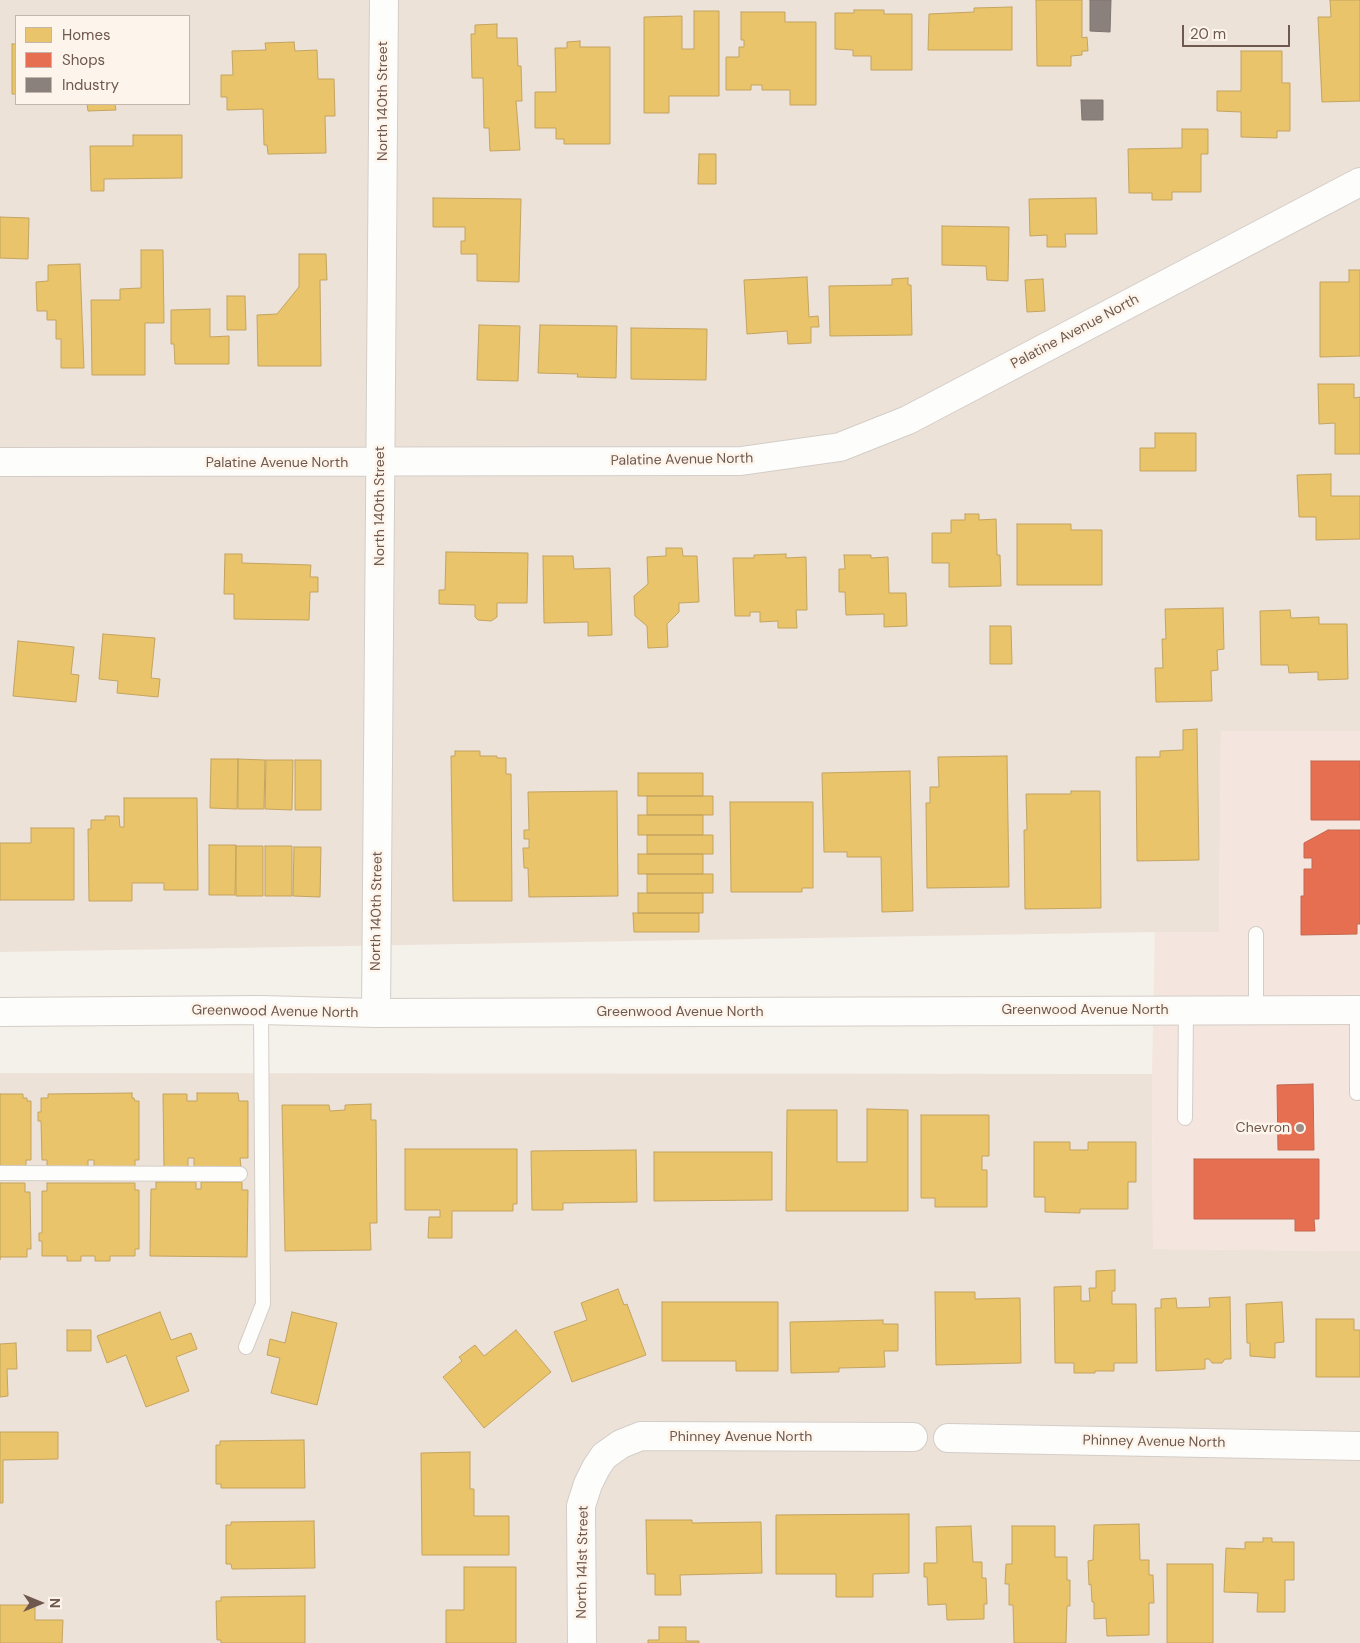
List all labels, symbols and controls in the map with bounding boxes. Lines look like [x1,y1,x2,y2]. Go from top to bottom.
legend [15,15,190,105]
scale bar [1185,15,1292,47]
text: 20 m [1190,24,1226,44]
text: Homes [62,25,111,45]
street label: North 140th Street [375,41,391,161]
text: Shops [62,50,105,70]
text: Industry [62,75,119,95]
street label: Palatine Avenue North [1008,291,1142,373]
street label: North 140th Street [372,446,388,566]
street label: Palatine Avenue North [611,450,753,470]
street label: Palatine Avenue North [206,455,348,471]
street label: North 140th Street [368,851,386,971]
street label: Greenwood Avenue North [191,1002,359,1022]
street label: Greenwood Avenue North [1002,1002,1168,1018]
street label: Greenwood Avenue North [597,1004,763,1020]
place label: Chevron [1236,1120,1290,1136]
marker: Chevron [1294,1122,1306,1134]
street label: Phinney Avenue North [670,1429,812,1445]
street label: Phinney Avenue North [1082,1432,1226,1452]
street label: North 141st Street [574,1505,592,1619]
north arrow [15,1578,65,1628]
text: N [46,1598,64,1608]

